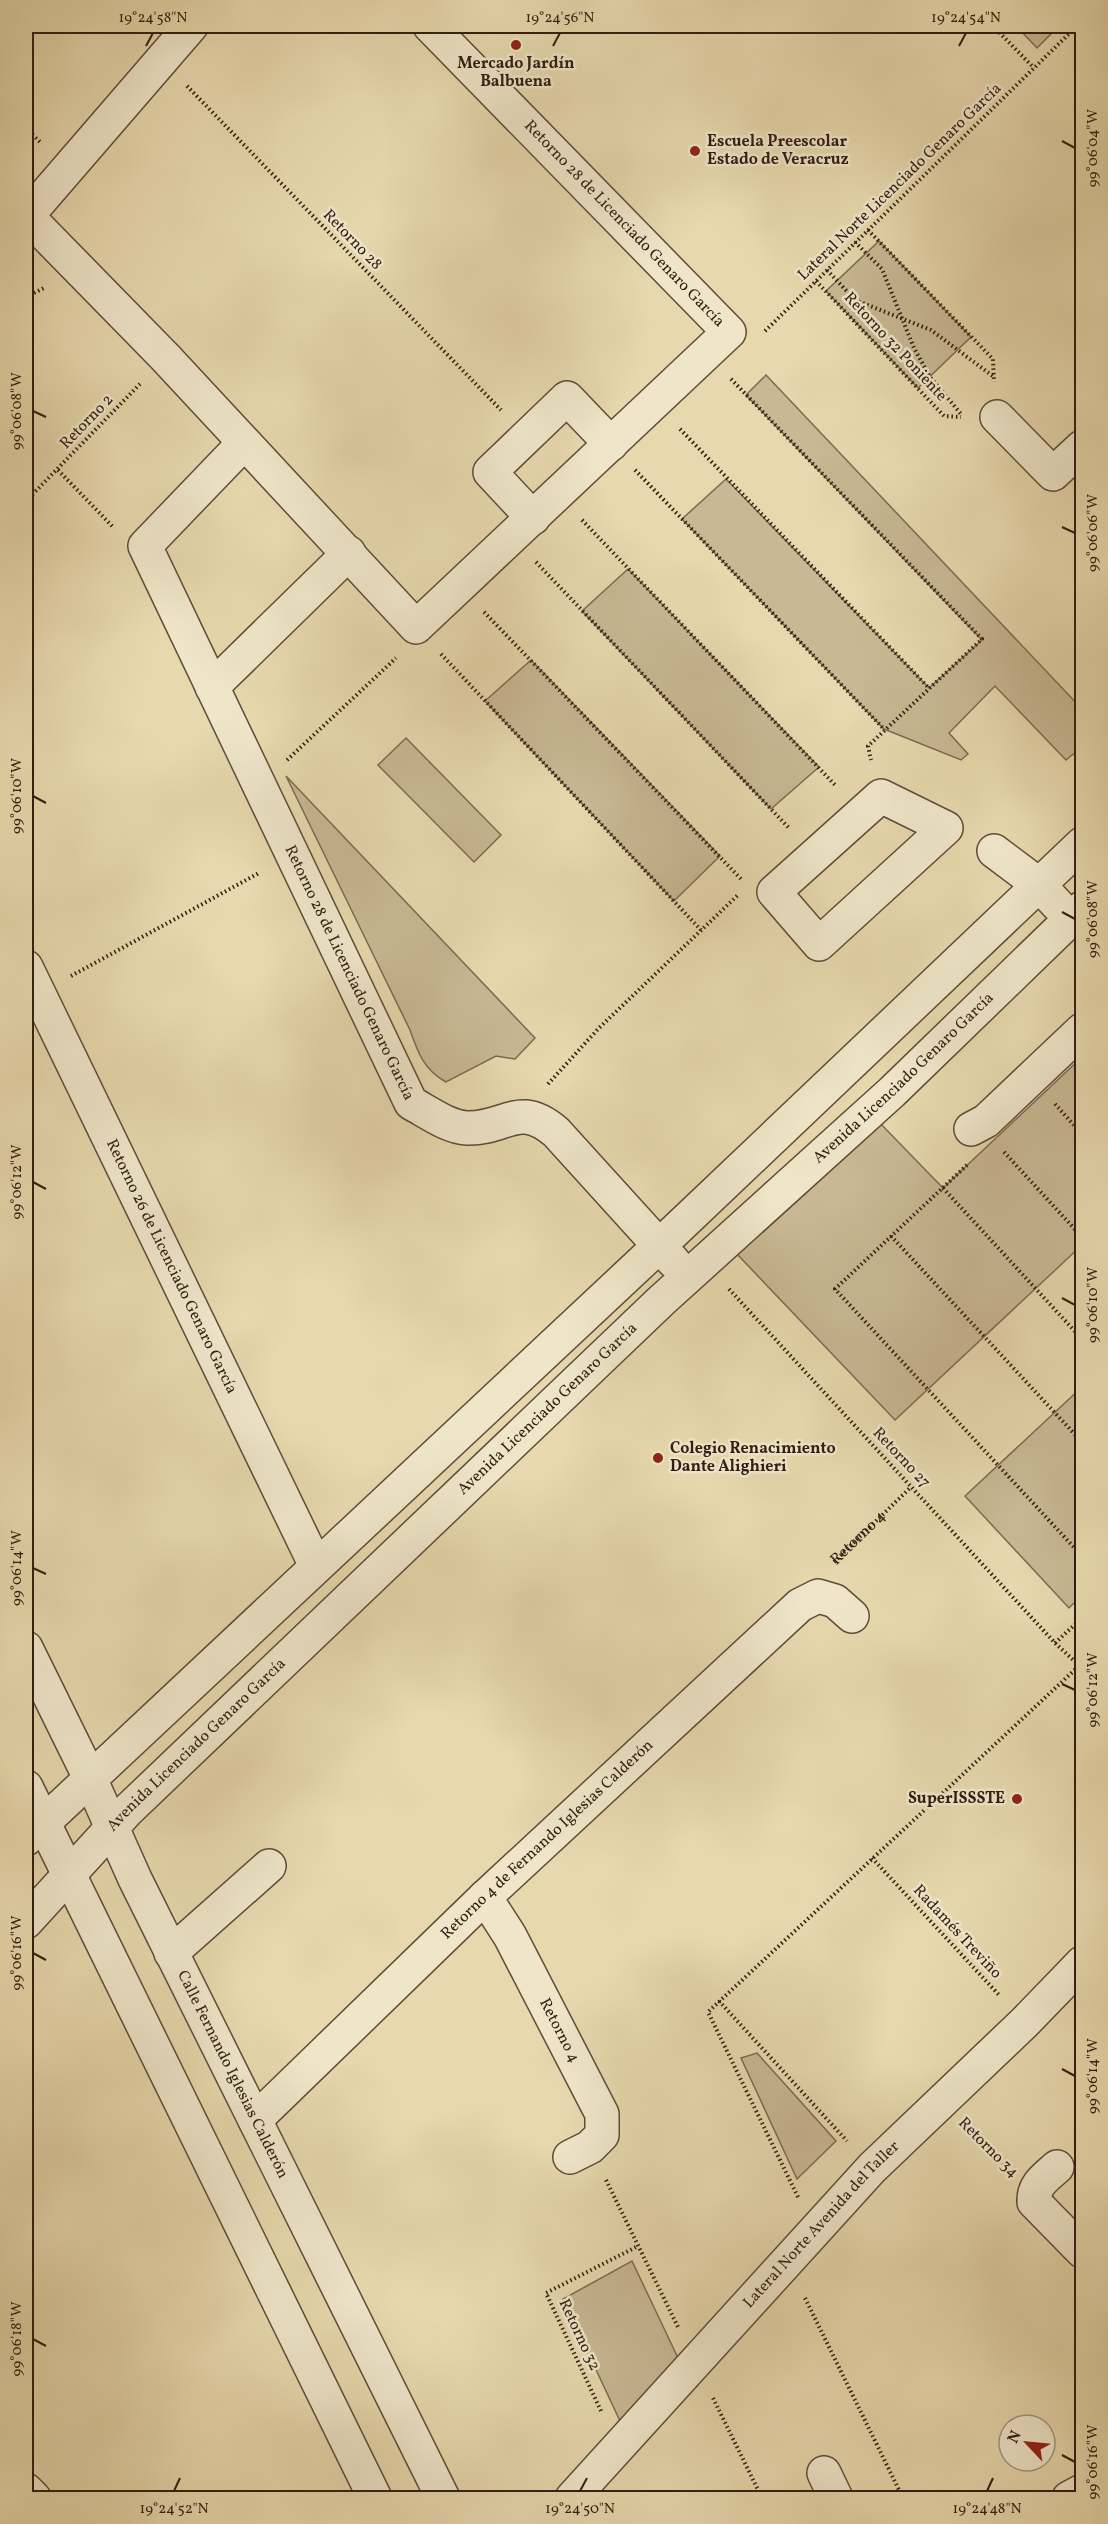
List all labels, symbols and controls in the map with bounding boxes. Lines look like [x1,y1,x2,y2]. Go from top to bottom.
text: 19°24'58"N [119,8,187,29]
text: 19°24'56"N [526,8,594,29]
text: 19°24'54"N [931,8,1001,29]
marker: Mercado Jardín Balbuena [509,38,523,52]
place label: Mercado Jardín Balbuena [457,53,575,93]
street label: Lateral Norte Licenciado Genaro García [793,78,1007,286]
text: 99°06'04"W [1083,109,1104,187]
street label: Retorno 28 de Licenciado Genaro García [519,116,729,332]
place label: Escuela Preescolar Estado de Veracruz [707,131,849,171]
marker: Escuela Preescolar Estado de Veracruz [688,144,702,158]
street label: Retorno 28 [317,205,387,275]
street label: Retorno 32 Poniente [838,288,952,406]
text: 99°06'08"W [7,372,28,450]
street label: Retorno 2 [55,390,119,454]
text: 99°06'06"W [1083,494,1104,572]
text: 99°06'10"W [7,758,28,834]
street label: Retorno 28 de Licenciado Genaro García [279,842,419,1104]
text: 99°06'08"W [1083,880,1104,958]
street label: Avenida Licenciado Genaro García [809,988,999,1169]
street label: Retorno 26 de Licenciado Genaro García [100,1136,242,1398]
text: 99°06'12"W [7,1144,28,1220]
text: 99°06'10"W [1083,1267,1104,1343]
street label: Avenida Licenciado Genaro García [453,1318,643,1500]
street label: Retorno 27 [867,1423,935,1493]
place label: Colegio Renacimiento Dante Alighieri [670,1438,836,1478]
marker: Colegio Renacimiento Dante Alighieri [651,1451,665,1465]
street label: Retorno 4 [826,1506,891,1570]
text: 99°06'14"W [7,1530,28,1606]
text: 99°06'12"W [1083,1652,1104,1728]
street label: Avenida Licenciado Genaro García [102,1653,291,1837]
street label: Retorno 4 de Fernando Iglesias Calderón [436,1735,659,1945]
place label: SuperISSSTE [908,1788,1005,1810]
marker: SuperISSSTE [1010,1792,1024,1806]
street label: Radamés Treviño [908,1880,1006,1984]
text: 99°06'16"W [7,1916,28,1990]
street label: Calle Fernando Iglesias Calderón [171,1967,293,2182]
street label: Retorno 4 [533,1995,585,2067]
text: 99°06'14"W [1083,2038,1104,2114]
street label: Retorno 34 [953,2113,1023,2183]
street label: Lateral Norte Avenida del Taller [738,2136,905,2313]
street label: Retorno 32 [553,2295,605,2375]
text: 99°06'18"W [7,2302,28,2376]
north arrow [997,2413,1057,2473]
text: 99°06'16"W [1083,2425,1104,2499]
text: N [1003,2427,1028,2447]
text: 19°24'52"N [139,2499,209,2520]
text: 19°24'50"N [545,2499,615,2520]
text: 19°24'48"N [952,2499,1022,2520]

